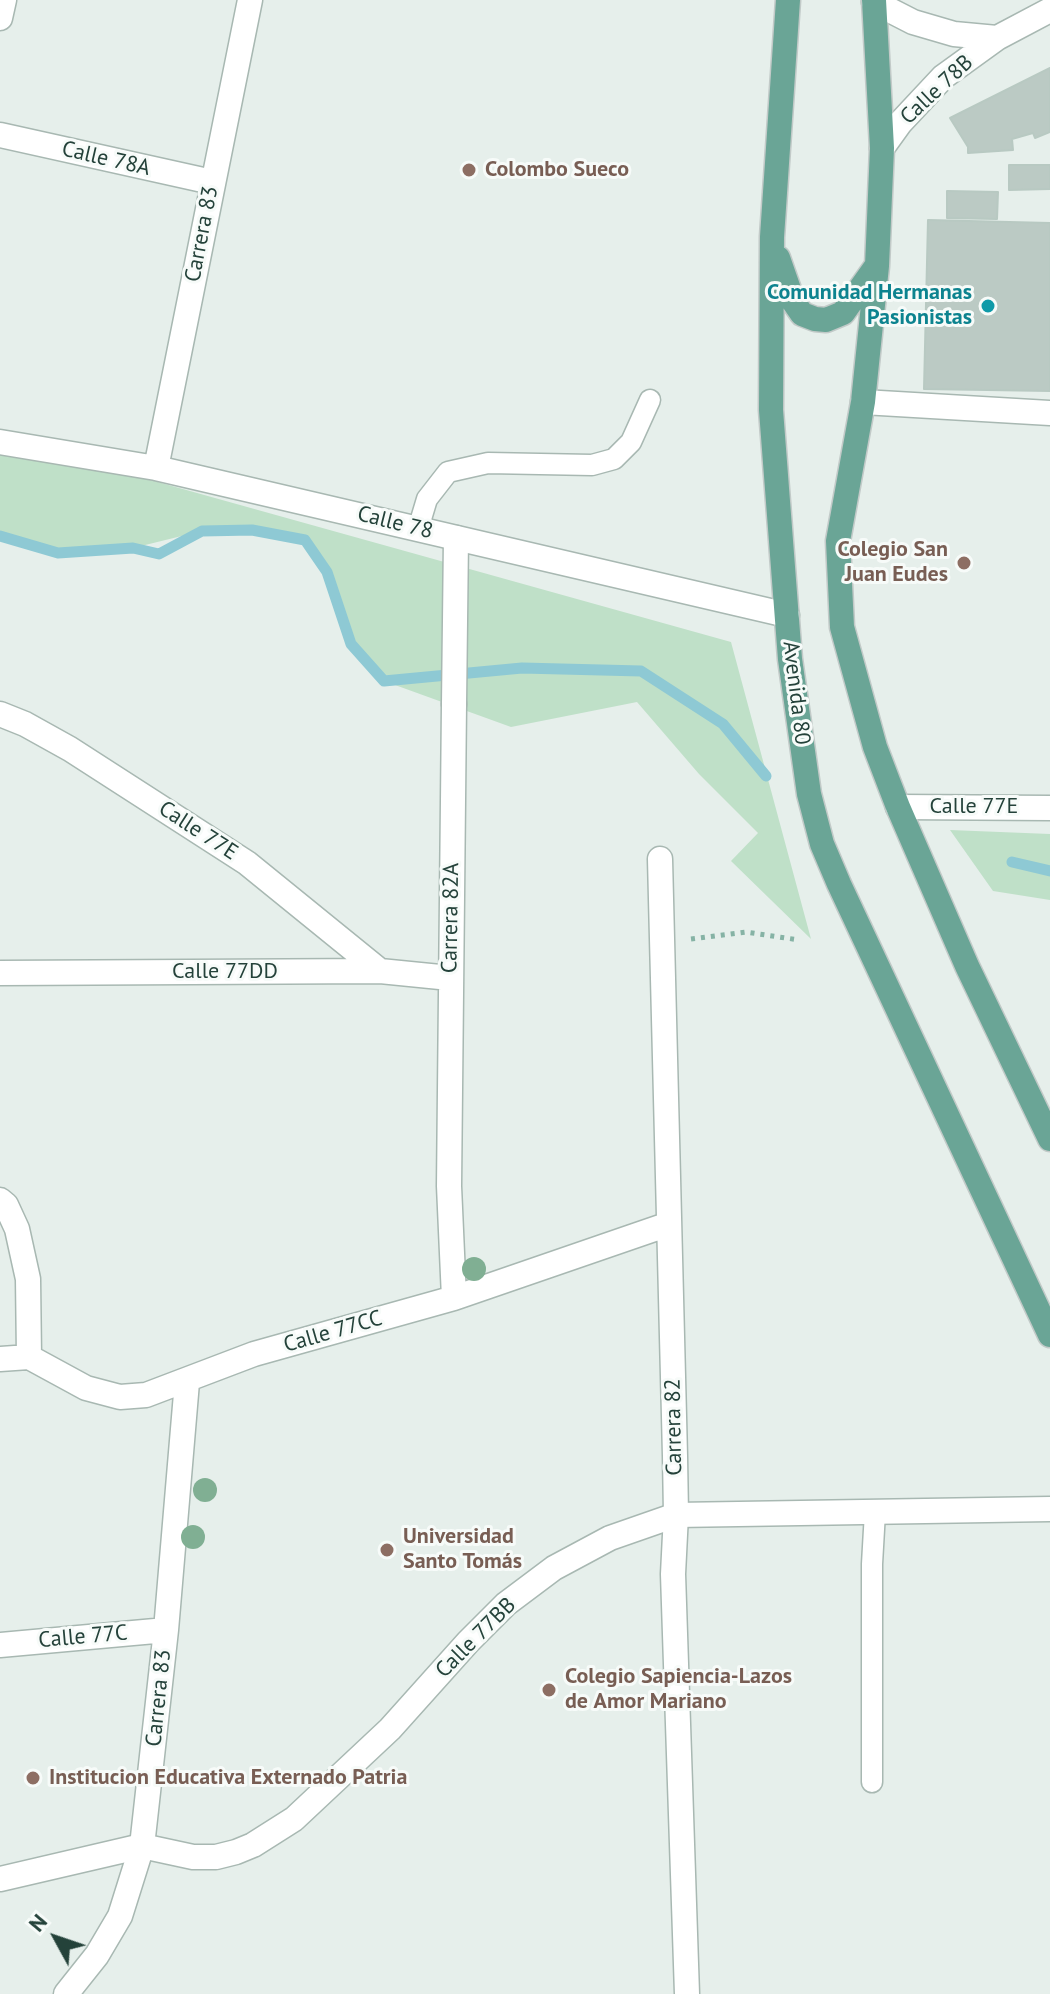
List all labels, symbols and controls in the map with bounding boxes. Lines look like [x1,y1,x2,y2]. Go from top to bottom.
street label: Calle 78B [895,50,979,130]
street label: Calle 78A [59,136,153,182]
place label: Colombo Sueco [485,157,629,183]
marker: Colombo Sueco [460,161,478,179]
street label: Carrera 83 [180,184,224,284]
place label: Comunidad Hermanas Pasionistas [767,280,972,332]
marker: Comunidad Hermanas Pasionistas [979,297,997,315]
street label: Calle 78 [354,501,436,545]
place label: Colegio San Juan Eudes [837,537,948,588]
marker: Colegio San Juan Eudes [955,554,973,572]
street label: Avenida 80 [777,640,815,746]
street label: Calle 77E [930,794,1018,820]
street label: Calle 77E [154,796,242,866]
street label: Carrera 82A [437,863,465,973]
street label: Calle 77DD [172,959,278,985]
street label: Calle 77CC [281,1305,385,1359]
street label: Carrera 82 [660,1378,688,1476]
place label: Universidad Santo Tomás [403,1524,522,1576]
marker: Universidad Santo Tomás [378,1541,396,1559]
street label: Calle 77BB [430,1592,522,1684]
street label: Calle 77C [37,1620,129,1654]
street label: Carrera 83 [141,1648,177,1748]
place label: Colegio Sapiencia-Lazos de Amor Mariano [565,1664,792,1716]
marker: Colegio Sapiencia-Lazos de Amor Mariano [540,1681,558,1699]
place label: Institucion Educativa Externado Patria [49,1765,407,1791]
marker: Institucion Educativa Externado Patria [24,1769,42,1787]
north arrow [16,1898,96,1978]
text: N [22,1908,53,1937]

